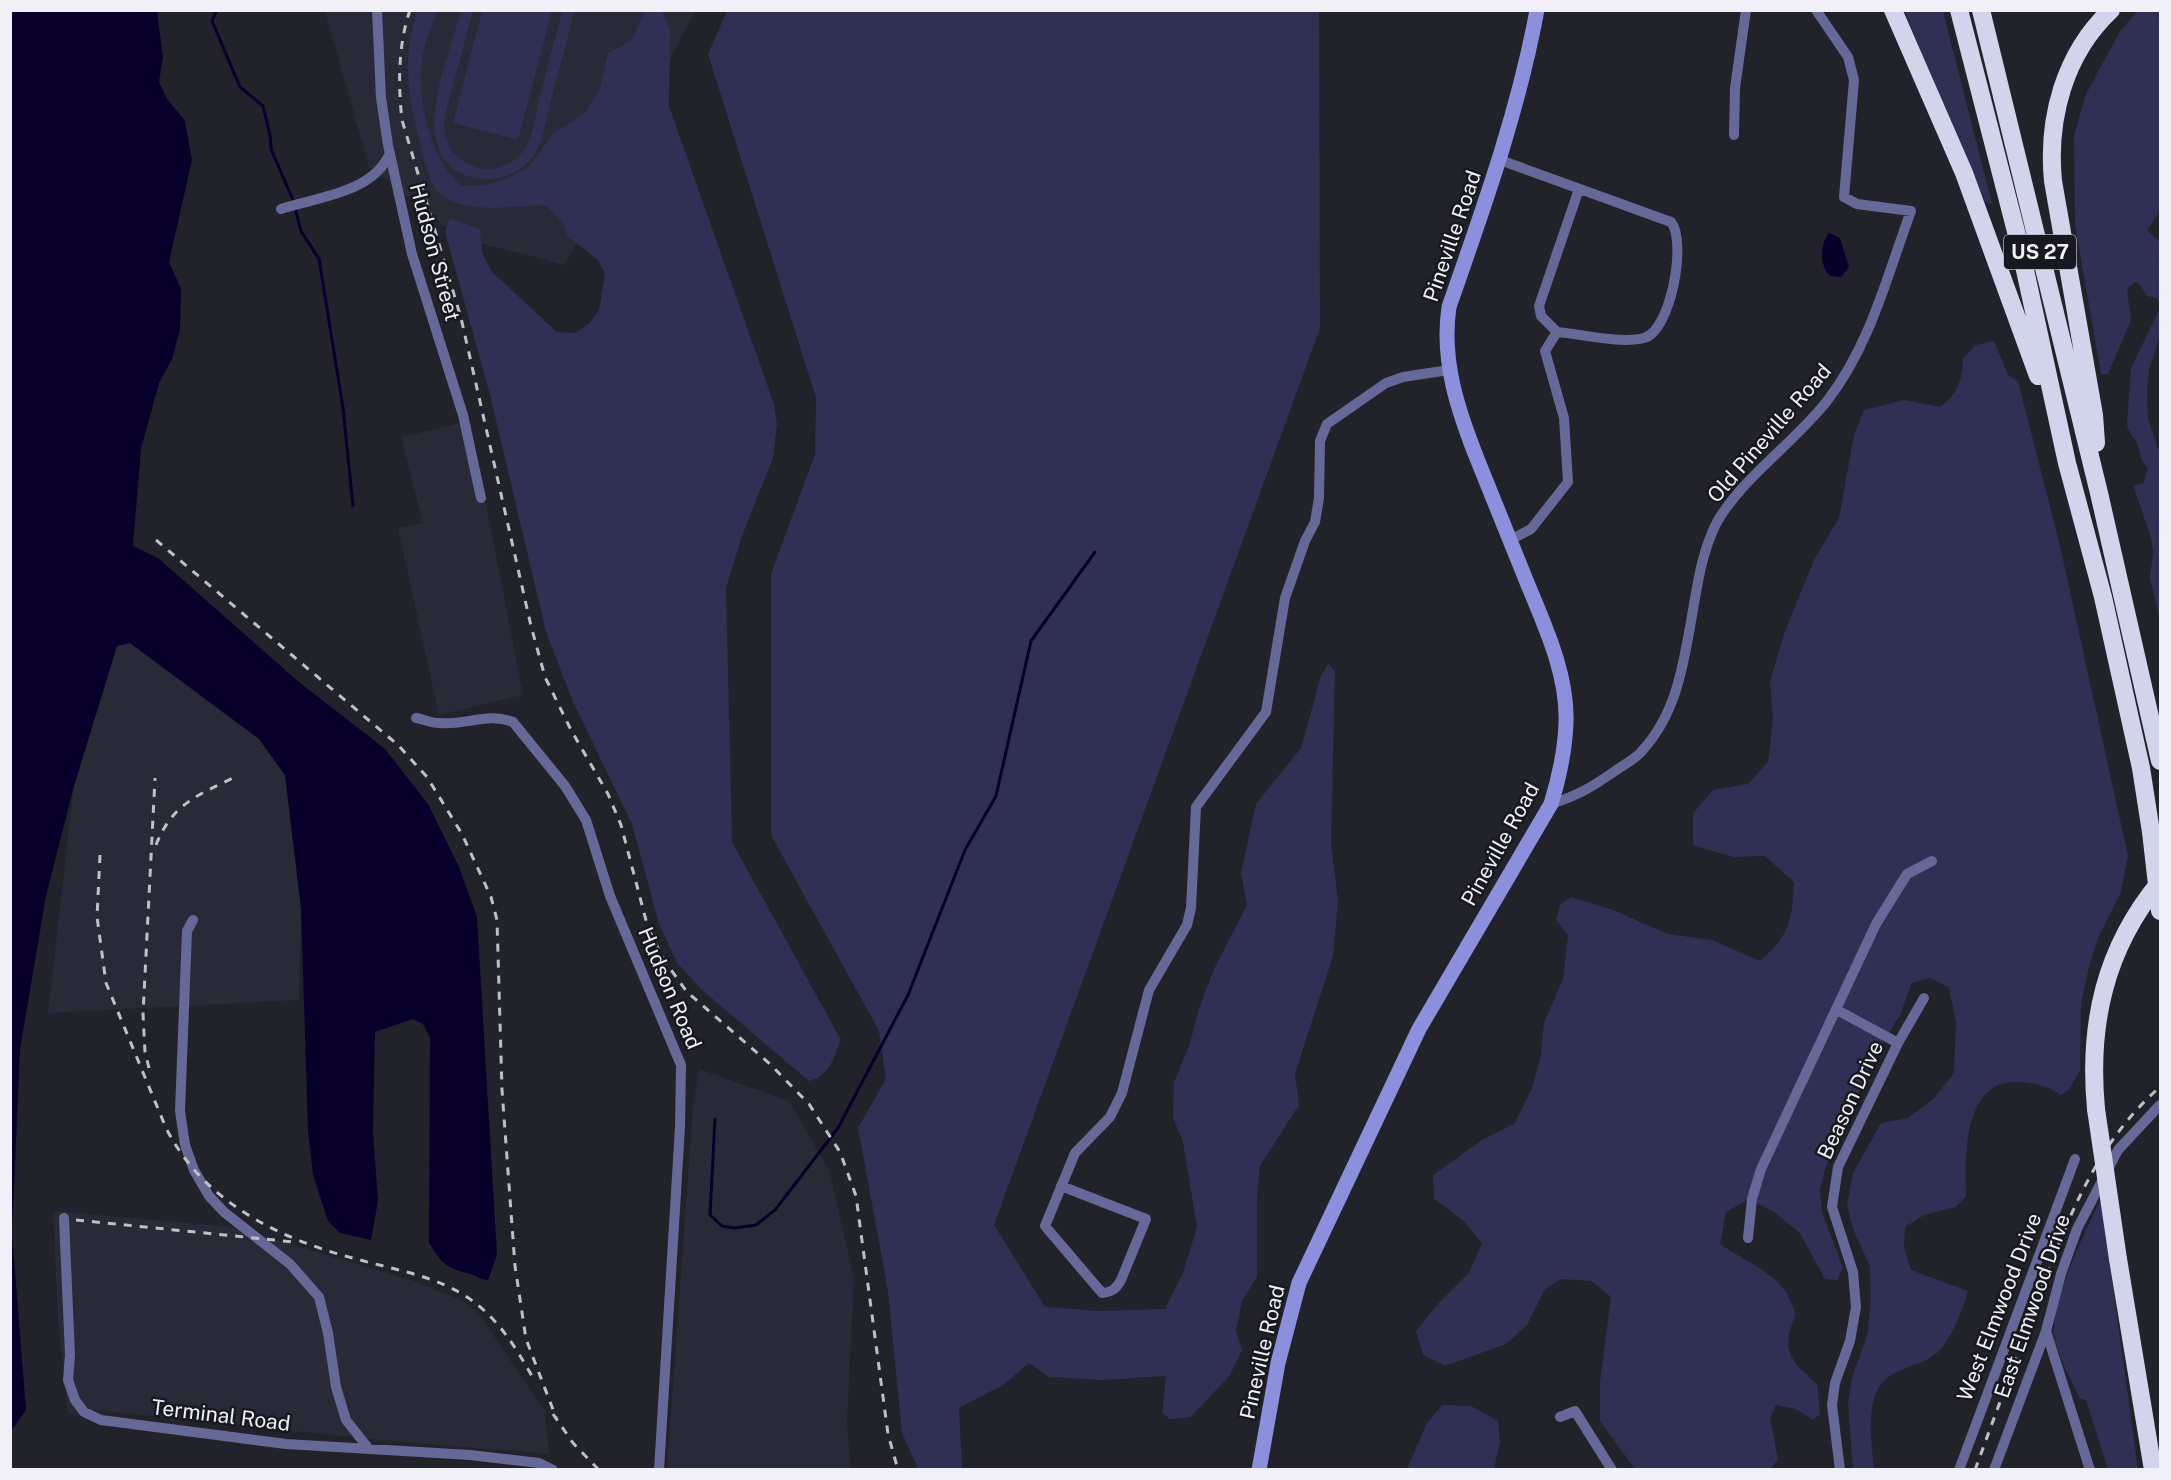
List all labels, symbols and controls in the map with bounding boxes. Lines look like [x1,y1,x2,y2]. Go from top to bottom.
street label: Pineville Road [1418,167,1486,305]
street label: Hudson Street [405,180,465,324]
road number: US 27 [2004,235,2076,269]
street label: Old Pineville Road [1702,359,1836,507]
street label: Pineville Road [1456,778,1544,910]
street label: Hudson Road [633,923,707,1053]
street label: Beason Drive [1812,1037,1888,1163]
street label: West Elmwood Drive [1952,1210,2046,1404]
street label: East Elmwood Drive [1989,1211,2075,1401]
street label: Pineville Road [1234,1282,1290,1422]
street label: Terminal Road [150,1394,292,1436]

